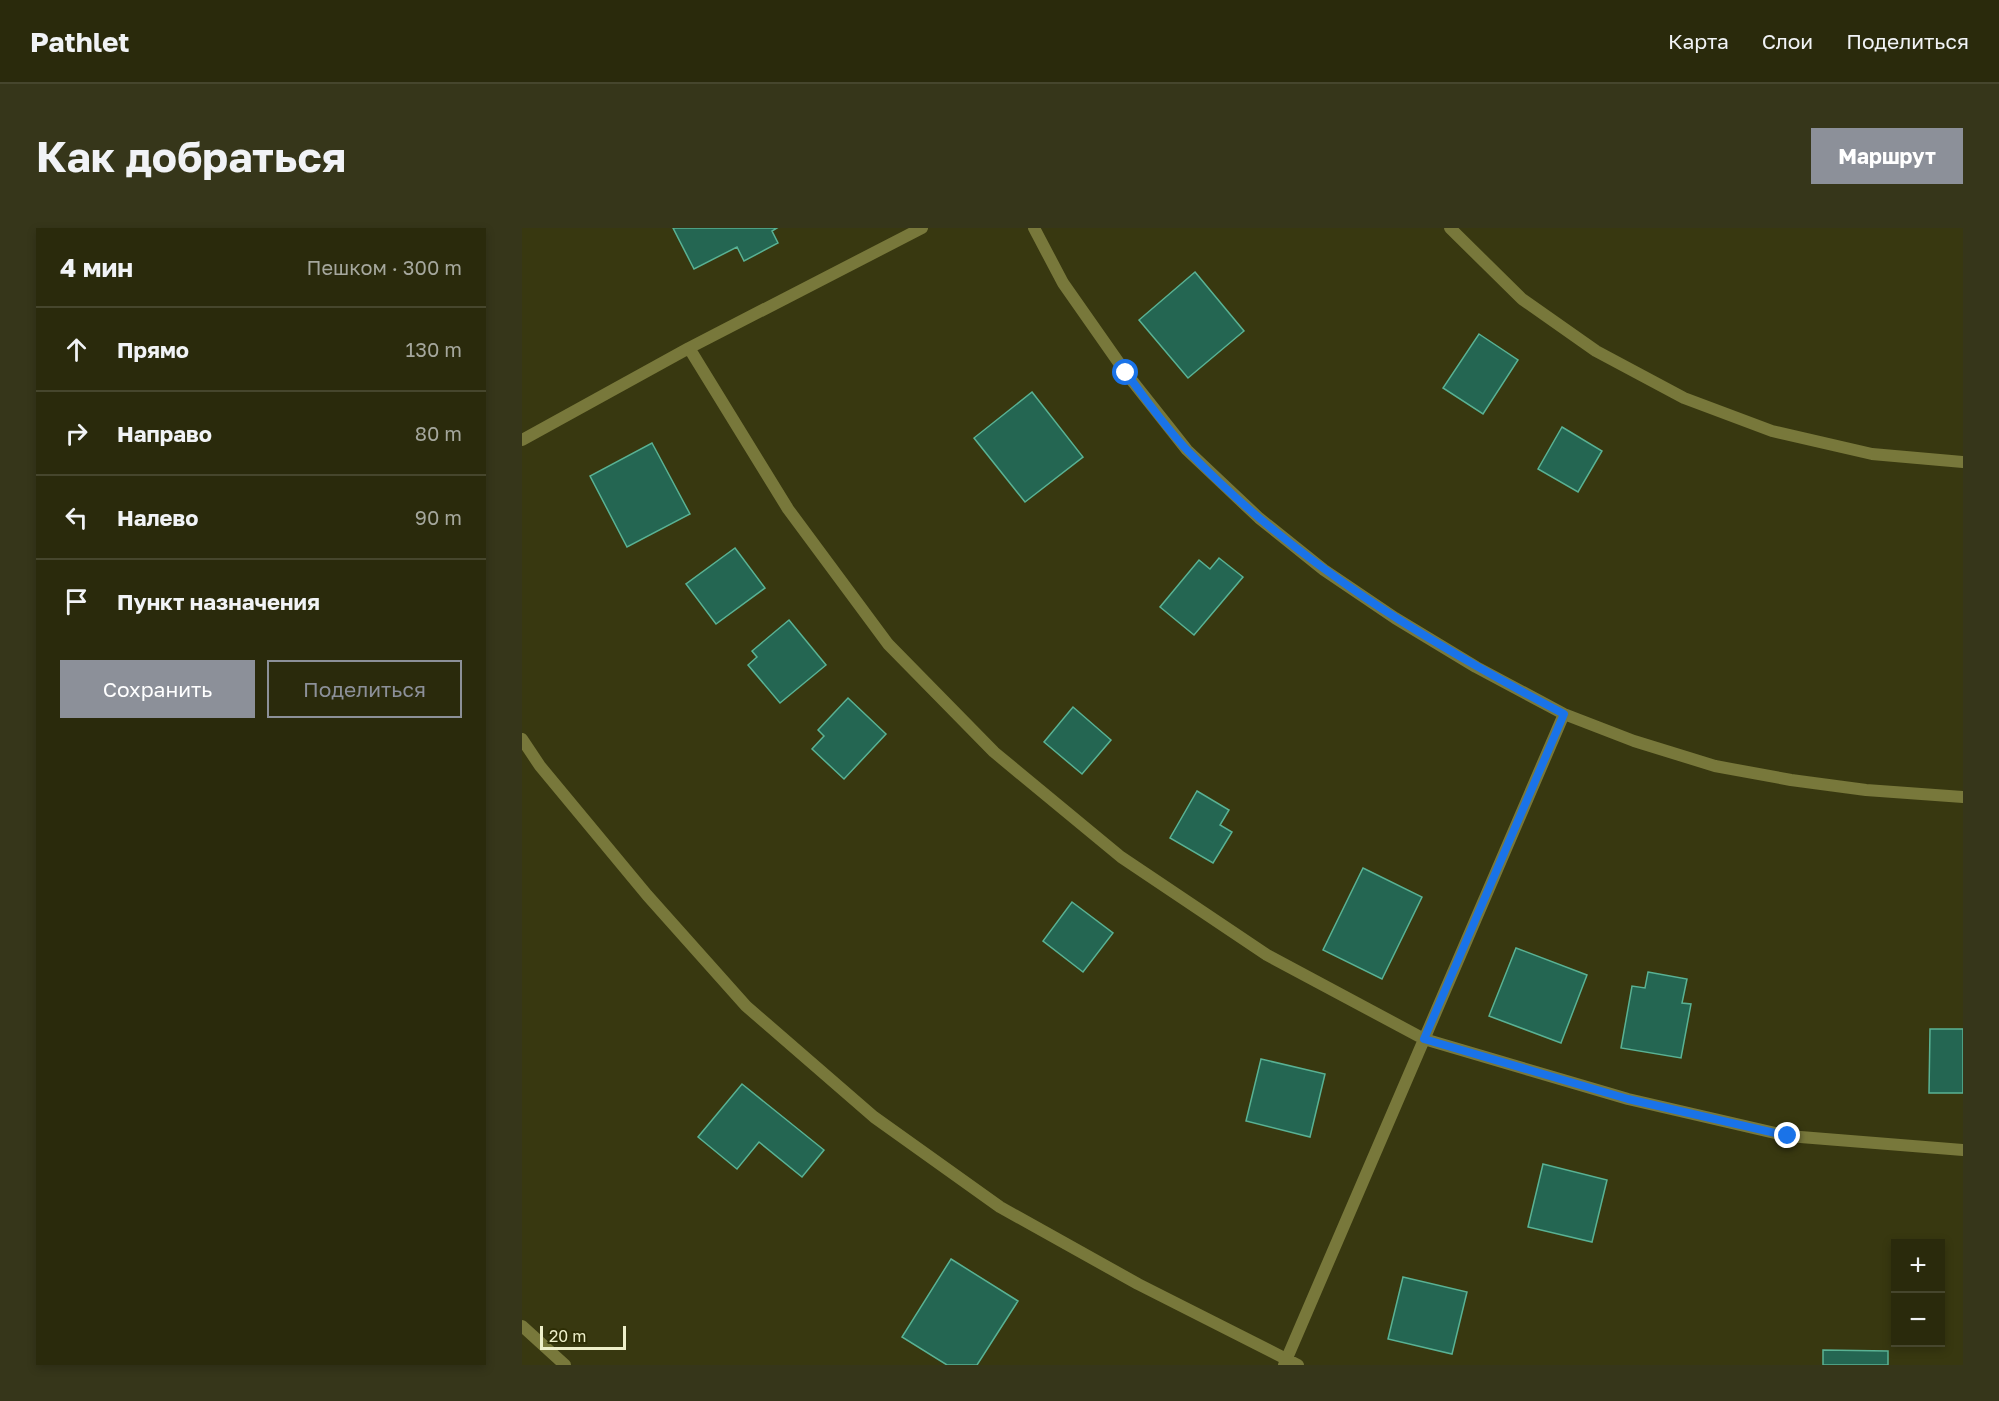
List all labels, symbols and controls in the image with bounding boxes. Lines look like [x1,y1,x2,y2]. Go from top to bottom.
text: Pathlet [30,25,130,58]
text: Карта [1668,28,1729,54]
text: Слои [1762,28,1813,54]
text: Поделиться [1846,28,1969,54]
button: Маршрут [1811,128,1963,184]
text: Как добраться [36,131,346,181]
text: 4 мин [60,252,133,283]
text: Пешком · 300 m [307,255,462,279]
icon: ahead [60,333,93,366]
text: Прямо [117,336,189,363]
text: 130 m [406,337,462,361]
route start [1112,359,1138,385]
icon: right [60,417,93,450]
text: Направо [117,420,212,447]
text: 80 m [415,421,462,445]
icon: left [60,501,93,534]
text: Налево [117,504,199,531]
text: 90 m [415,505,462,529]
icon: arrive [60,585,93,618]
text: Пункт назначения [117,588,320,615]
button: Сохранить [60,660,255,718]
button: Поделиться [267,660,462,718]
route end [1774,1122,1800,1148]
map controls [1891,1239,1945,1347]
button: + [1891,1239,1945,1293]
button: − [1891,1293,1945,1347]
scale bar [540,1323,626,1350]
text: 20 m [549,1326,586,1346]

